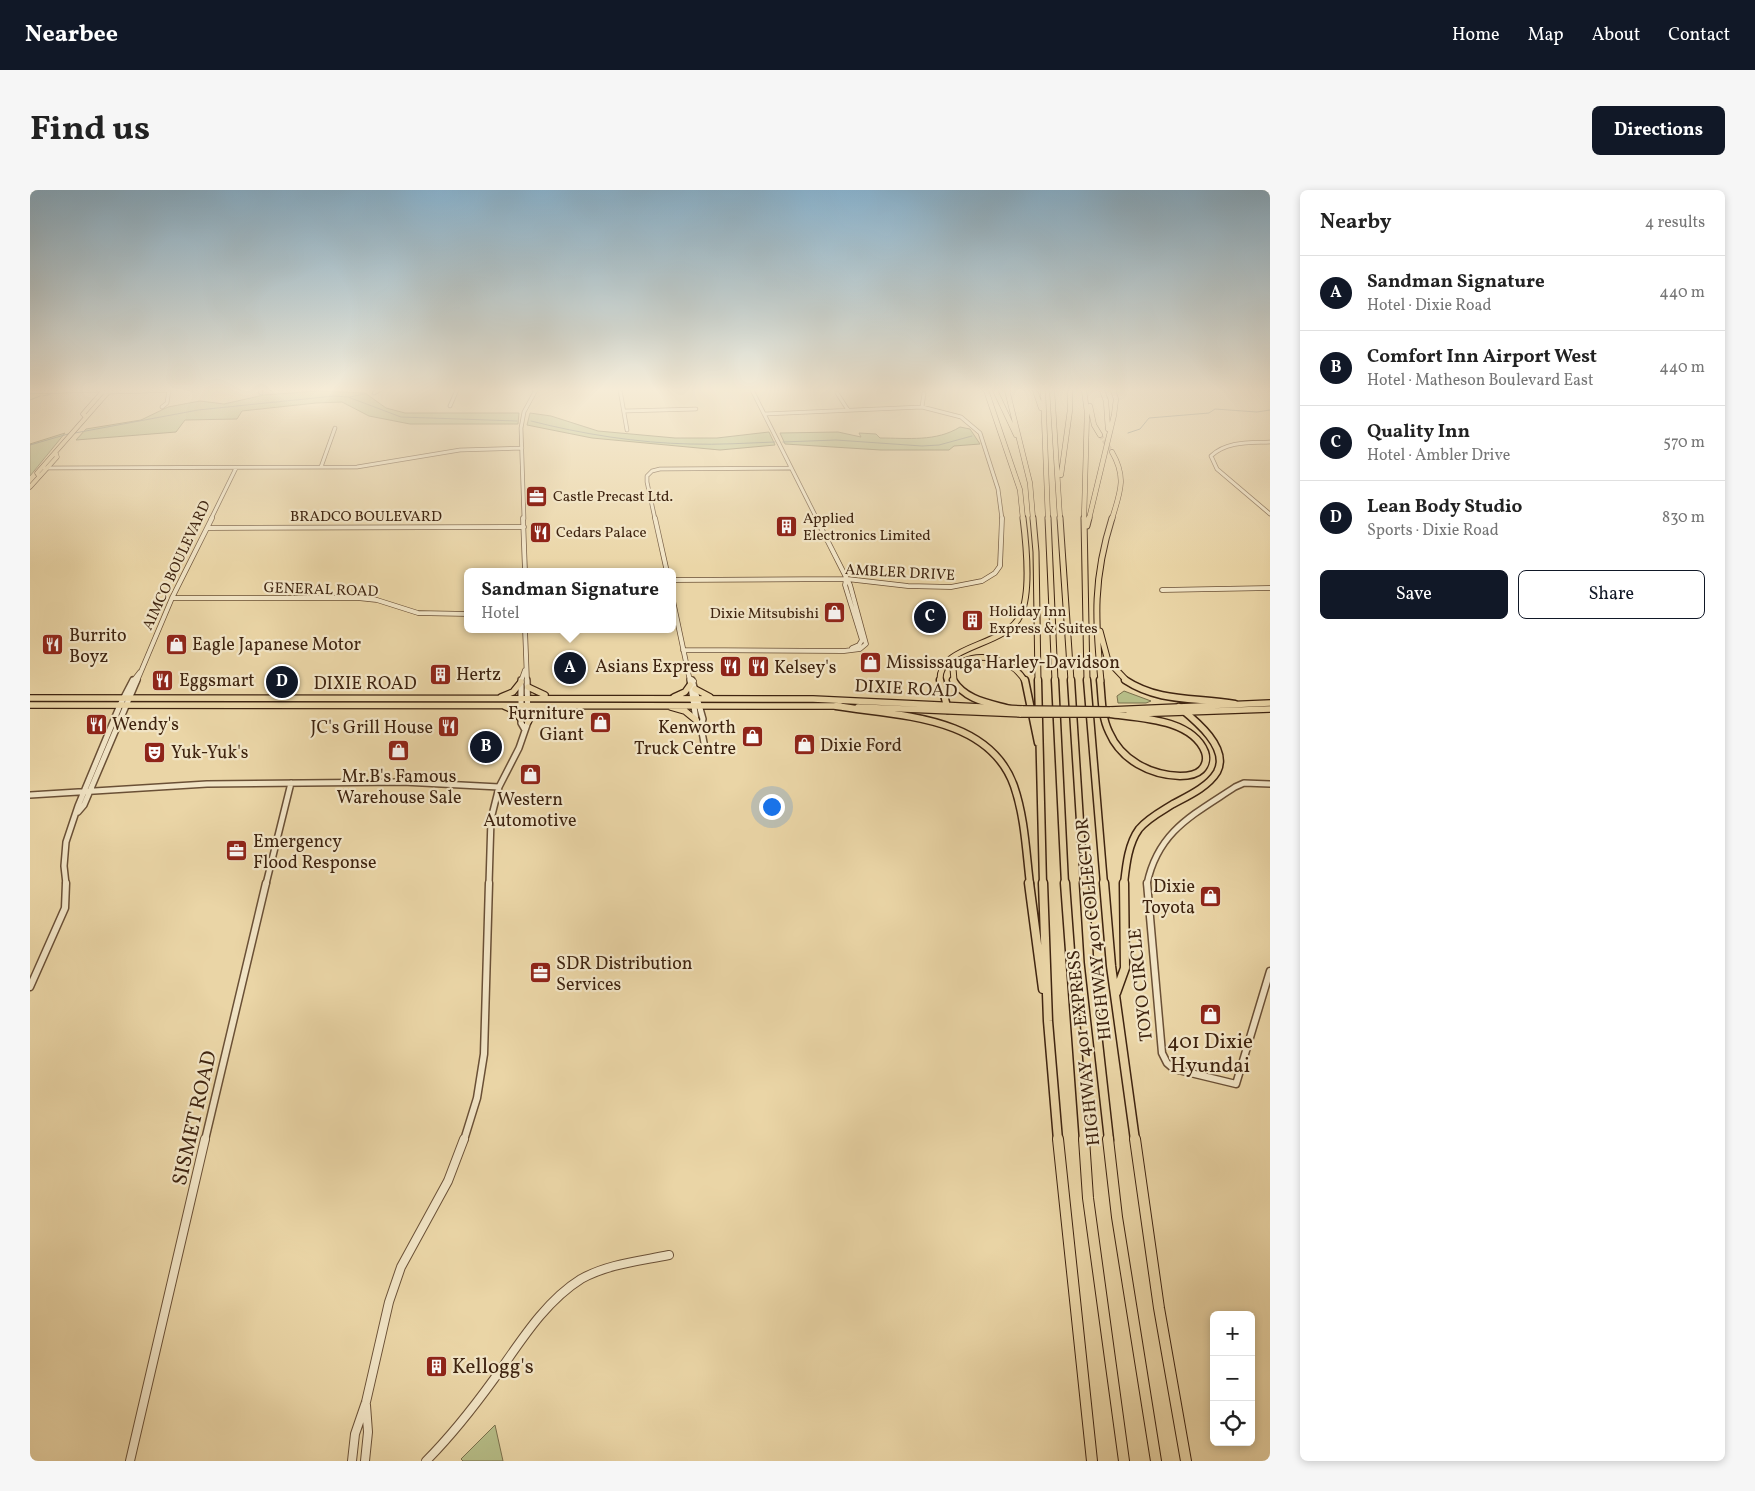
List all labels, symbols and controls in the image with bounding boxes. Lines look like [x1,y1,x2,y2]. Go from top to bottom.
text: Nearbee [25,18,118,52]
text: Home [1452,23,1500,48]
text: Map [1528,23,1564,48]
text: About [1592,23,1640,48]
text: Contact [1668,23,1730,48]
text: Find us [30,106,150,154]
button: Directions [1592,106,1725,155]
text: Nearby [1320,208,1391,237]
text: 4 results [1645,212,1705,234]
text: Sandman Signature [1367,269,1545,295]
text: A [1330,282,1342,304]
text: 440 m [1659,282,1705,304]
text: Hotel · Dixie Road [1367,295,1491,317]
text: Comfort Inn Airport West [1367,344,1597,370]
text: B [1331,357,1341,379]
text: 440 m [1659,357,1705,379]
text: Hotel · Matheson Boulevard East [1367,370,1594,392]
text: Quality Inn [1367,419,1470,445]
text: C [1331,432,1341,454]
text: 570 m [1663,432,1705,454]
text: Hotel · Ambler Drive [1367,445,1510,467]
office icon: Castle Precast Ltd. [525,484,549,508]
place label: Castle Precast Ltd. [553,487,673,508]
text: Lean Body Studio [1367,494,1522,520]
street label: AIMCO BOULEVARD [138,497,217,634]
street label: BRADCO BOULEVARD [290,507,442,528]
text: D [1330,507,1342,529]
text: 830 m [1662,507,1705,529]
place label: Applied Electronics Limited [803,509,931,547]
building icon: Applied Electronics Limited [775,515,799,539]
restaurant icon: Cedars Palace [528,520,552,544]
text: Sports · Dixie Road [1367,520,1499,542]
place label: Cedars Palace [556,523,647,544]
street label: AMBLER DRIVE [844,560,956,587]
popup [464,568,676,633]
button: Save [1320,570,1508,619]
button: Share [1518,570,1705,619]
text: Sandman Signature [481,577,659,603]
street label: GENERAL ROAD [263,578,379,603]
pin: C [914,598,946,636]
shop icon: Dixie Mitsubishi [823,601,847,625]
place label: Holiday Inn Express & Suites [989,602,1098,640]
text: Hotel [481,603,520,625]
place label: Dixie Mitsubishi [710,604,819,625]
building icon: Holiday Inn Express & Suites [961,608,985,632]
place label: Burrito Boyz [69,624,127,670]
shop icon: Eagle Japanese Motor [164,632,188,656]
restaurant icon: Burrito Boyz [41,633,65,657]
place label: Eagle Japanese Motor [192,633,361,658]
pin: A [554,649,586,687]
shop icon: Mississauga Harley-Davidson [858,650,882,674]
place label: Mississauga Harley-Davidson [886,651,1120,676]
restaurant icon: Asians Express [718,654,742,678]
place label: Asians Express [595,655,714,680]
restaurant icon: Kelsey's [746,655,770,679]
place label: Kelsey's [774,656,836,681]
building icon: Hertz [428,662,452,686]
pin: D [266,663,298,701]
place label: Hertz [456,663,501,688]
restaurant icon: Eggsmart [151,668,175,692]
place label: Eggsmart [179,669,255,694]
street label: DIXIE ROAD [313,672,417,697]
street label: DIXIE ROAD [854,674,958,705]
place label: Furniture Giant [508,702,584,748]
shop icon: Furniture Giant [588,711,612,735]
restaurant icon: Wendy's [84,712,108,736]
place label: Wendy's [112,713,179,738]
restaurant icon: JC's Grill House [437,715,461,739]
place label: JC's Grill House [310,716,433,741]
place label: Kenworth Truck Centre [634,716,736,762]
shop icon: Kenworth Truck Centre [740,725,764,749]
pin: B [470,728,502,766]
shop icon: Dixie Ford [792,733,816,757]
place label: Dixie Ford [820,734,902,759]
shop icon: Mr.B's Famous Warehouse Sale [387,739,411,763]
theatre icon: Yuk-Yuk's [143,740,167,764]
place label: Yuk-Yuk's [171,741,248,766]
shop icon: Western Automotive [518,762,542,786]
place label: Mr.B's Famous Warehouse Sale [337,765,461,811]
place label: Western Automotive [483,788,577,834]
your location [759,794,785,820]
street label: HIGHWAY 401 COLLECTOR [1070,816,1119,1041]
place label: Emergency Flood Response [253,830,376,876]
office icon: Emergency Flood Response [225,839,249,863]
place label: Dixie Toyota [1142,875,1195,921]
shop icon: Dixie Toyota [1199,884,1223,908]
street label: TOYO CIRCLE [1123,927,1160,1043]
street label: HIGHWAY 401 EXPRESS [1062,949,1107,1147]
place label: SDR Distribution Services [556,952,693,998]
office icon: SDR Distribution Services [528,961,552,985]
shop icon: 401 Dixie Hyundai [1198,1002,1222,1026]
place label: 401 Dixie Hyundai [1167,1028,1253,1081]
street label: SISMET ROAD [166,1048,225,1189]
map controls [1210,1311,1255,1446]
button: + [1210,1311,1255,1356]
place label: Kellogg's [452,1353,534,1382]
building icon: Kellogg's [424,1354,448,1378]
button: − [1210,1356,1255,1401]
button: locate [1210,1401,1255,1446]

